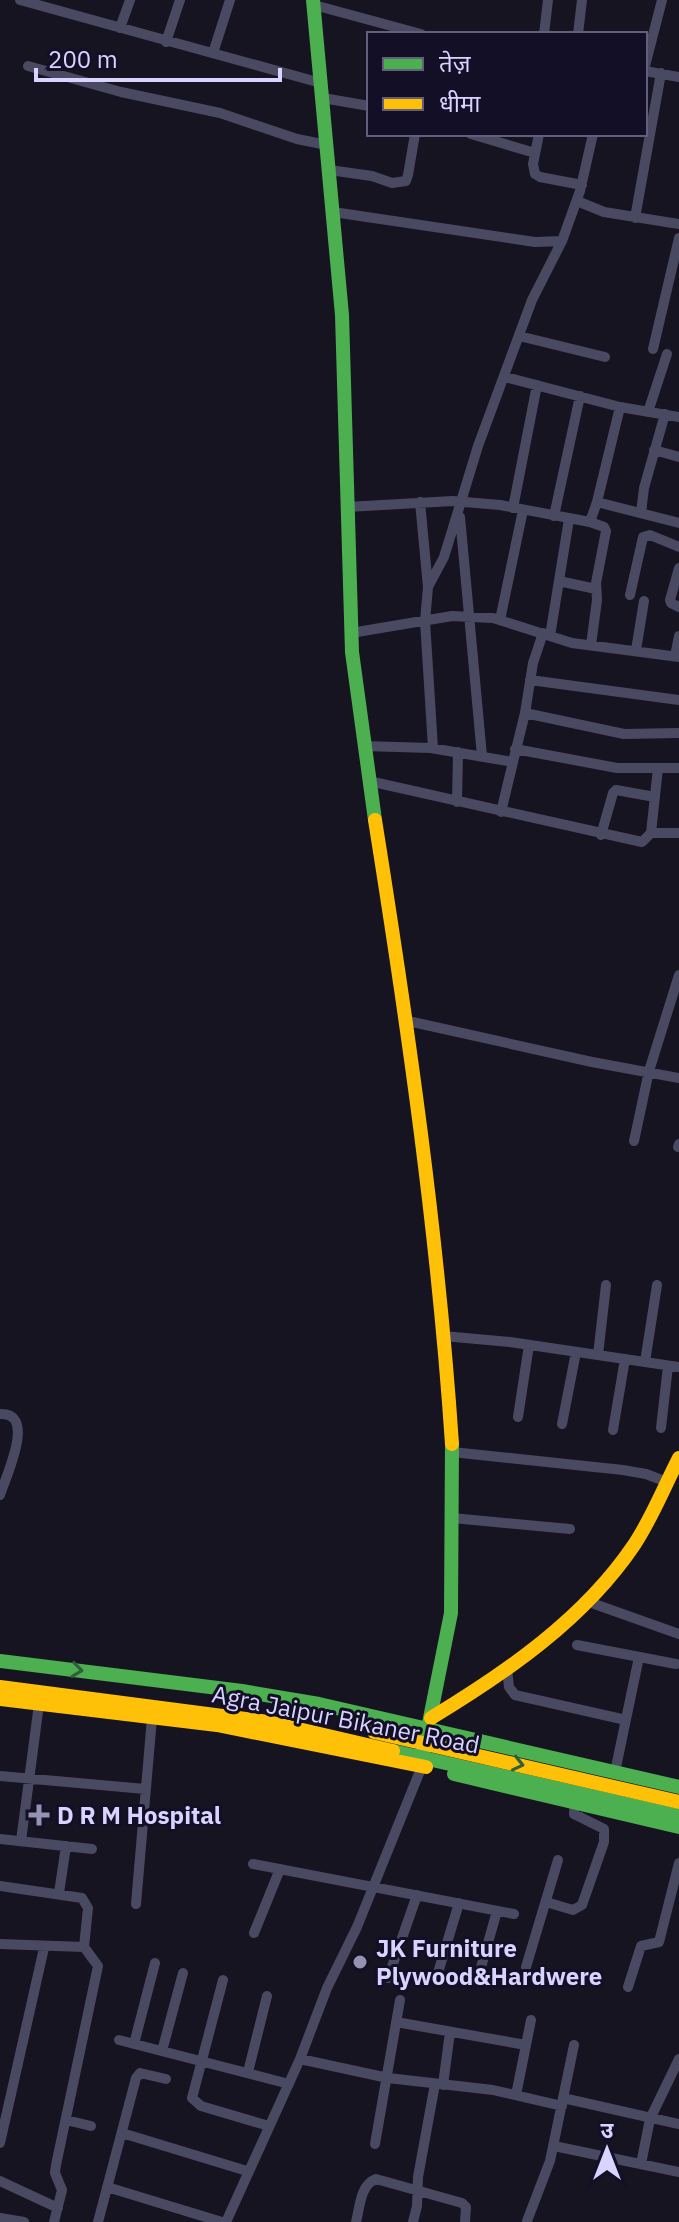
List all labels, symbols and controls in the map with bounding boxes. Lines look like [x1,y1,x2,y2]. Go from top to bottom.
scale bar [36,32,280,82]
legend [367,32,647,136]
text: 200 m [48,43,118,75]
text: तेज़ [439,47,472,79]
text: धीमा [439,87,481,119]
one-way arrow [71,1662,84,1679]
street label: Agra Jaipur Bikaner Road [210,1677,482,1761]
one-way arrow [511,1755,524,1772]
place label: D R M Hospital [57,1799,221,1831]
marker: D R M Hospital [28,1804,50,1826]
place label: JK Furniture Plywood&Hardwere [376,1932,602,1992]
marker: JK Furniture Plywood&Hardwere [351,1953,369,1971]
north arrow [567,2110,647,2190]
text: उ [601,2115,615,2144]

